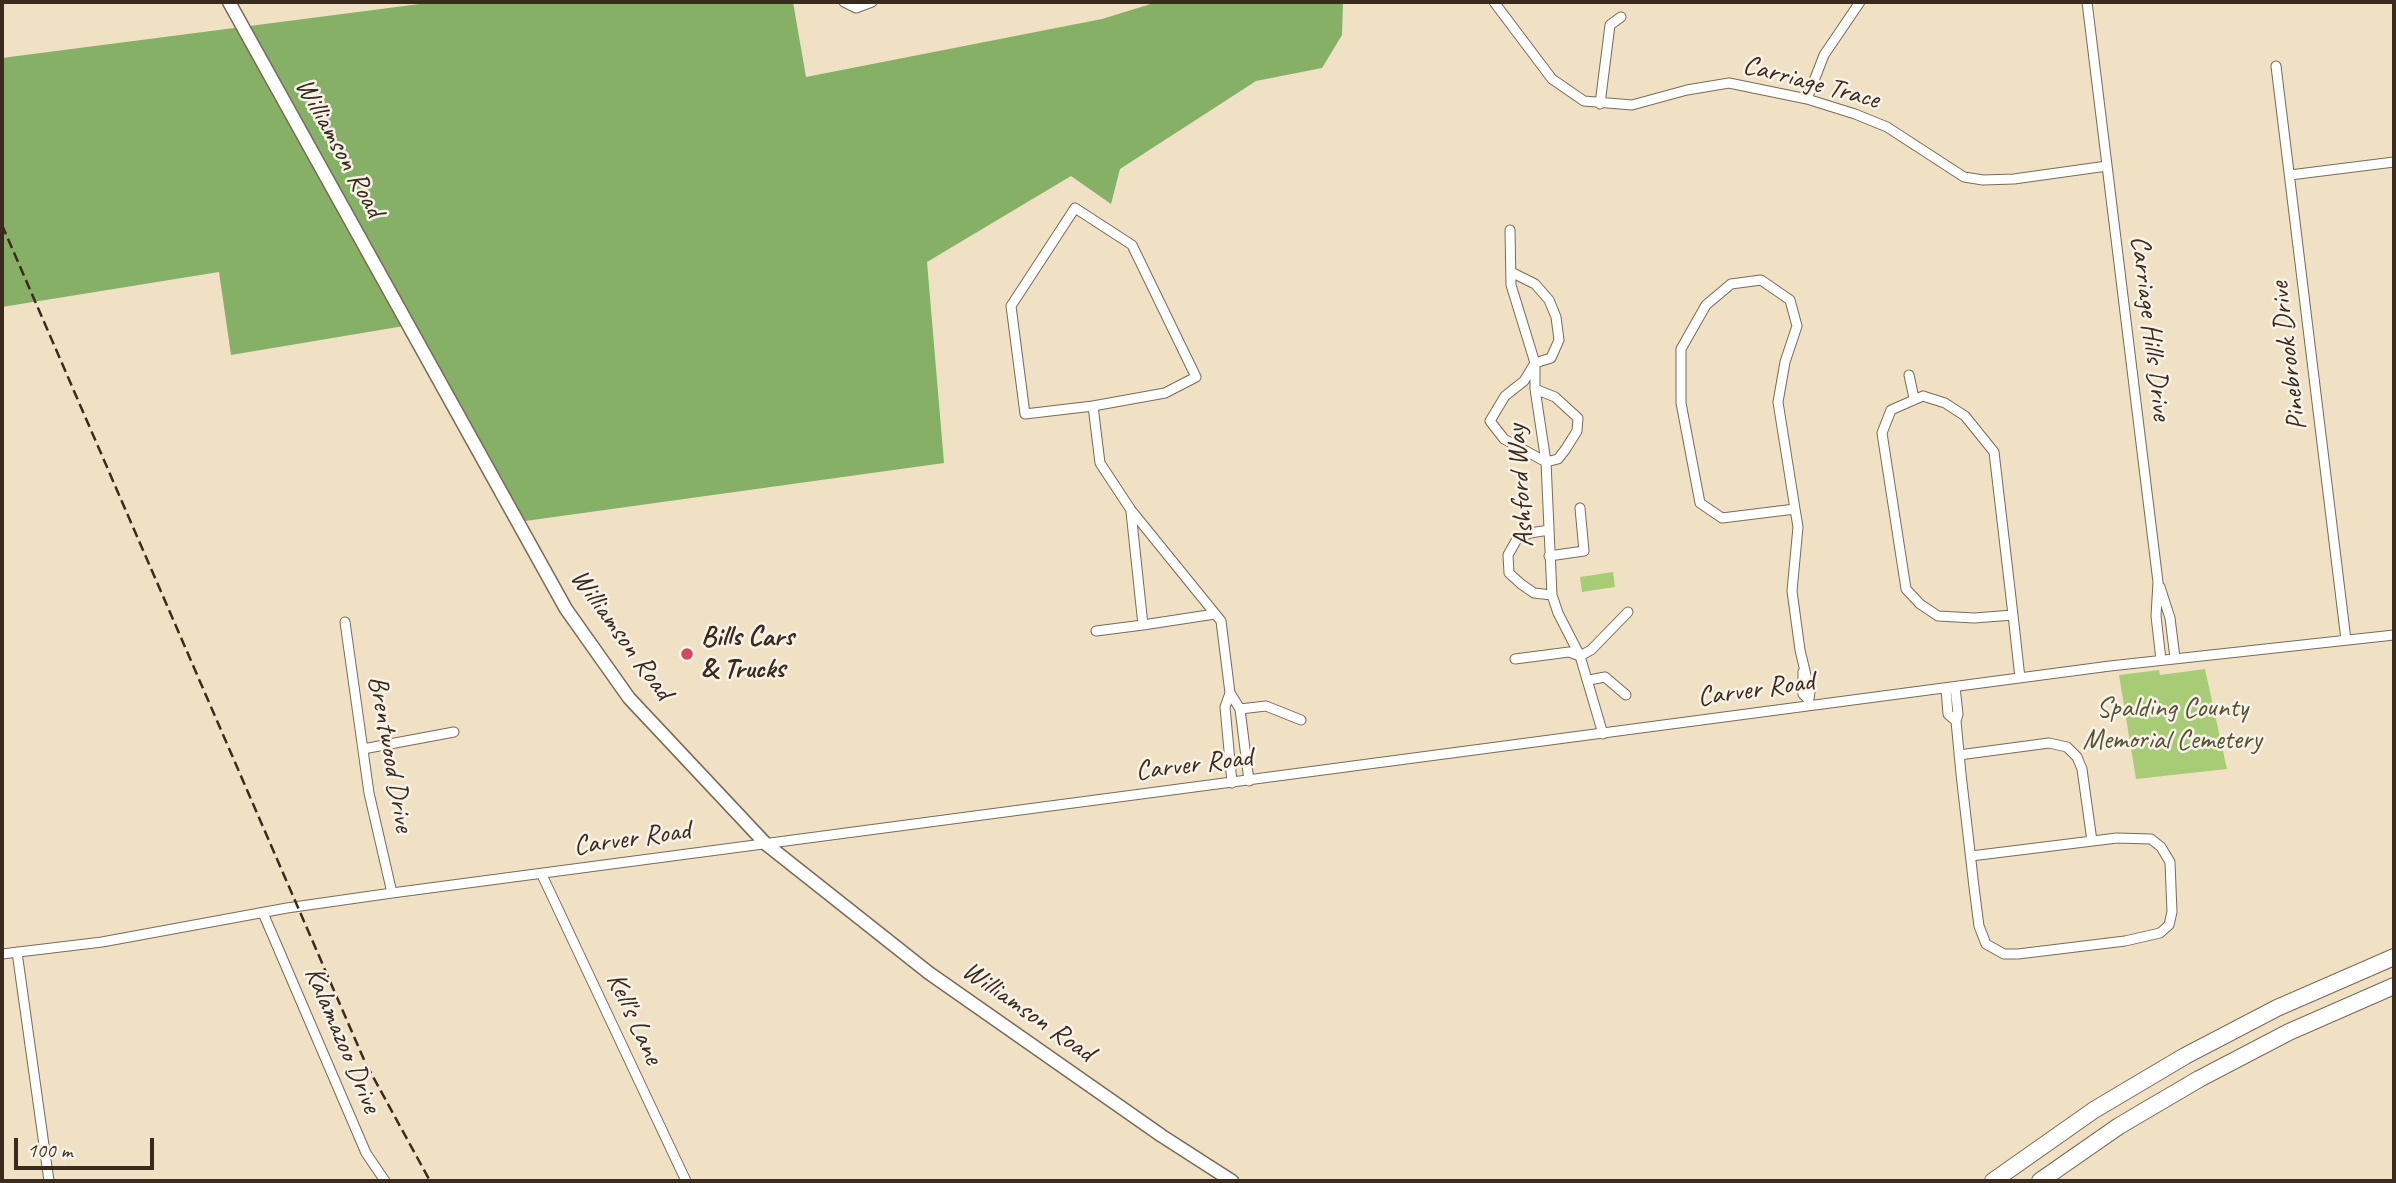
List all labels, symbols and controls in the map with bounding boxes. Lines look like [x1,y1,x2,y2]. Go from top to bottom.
street label: Carriage Trace [1739,49,1883,117]
street label: Williamson Road [287,73,391,223]
street label: Carriage Hills Drive [2122,234,2178,422]
street label: Pinebrook Drive [2263,280,2315,432]
street label: Ashford Way [1500,423,1542,549]
street label: Williamson Road [562,563,680,707]
place label: Bills Cars & Trucks [701,621,794,687]
marker: Bills Cars & Trucks [679,646,695,662]
street label: Carver Road [1695,665,1817,715]
street label: Brentwood Drive [360,673,420,835]
park label: Spalding County Memorial Cemetery [2083,692,2261,758]
street label: Carver Road [1134,741,1254,789]
street label: Carver Road [571,814,693,864]
street label: Williamson Road [955,954,1101,1070]
street label: Kalamazoo Drive [296,962,388,1118]
street label: Kell's Lane [598,968,670,1070]
scale bar [18,1124,158,1168]
text: 100 m [27,1137,72,1163]

